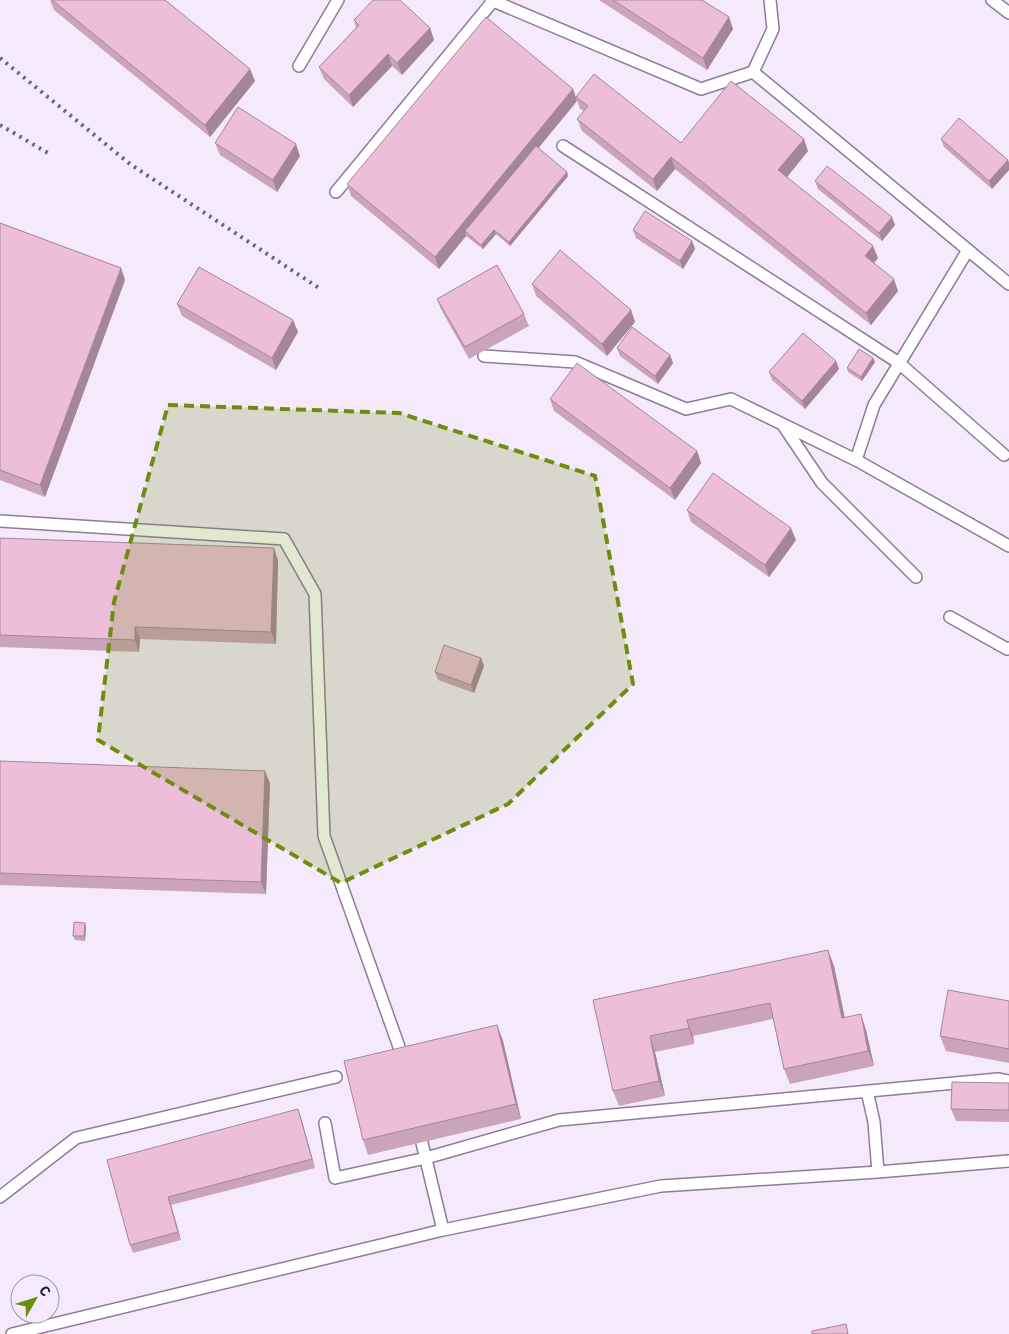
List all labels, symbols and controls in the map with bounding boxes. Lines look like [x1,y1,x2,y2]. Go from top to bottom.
north arrow [10,1274,60,1324]
text: С [35,1282,55,1300]

